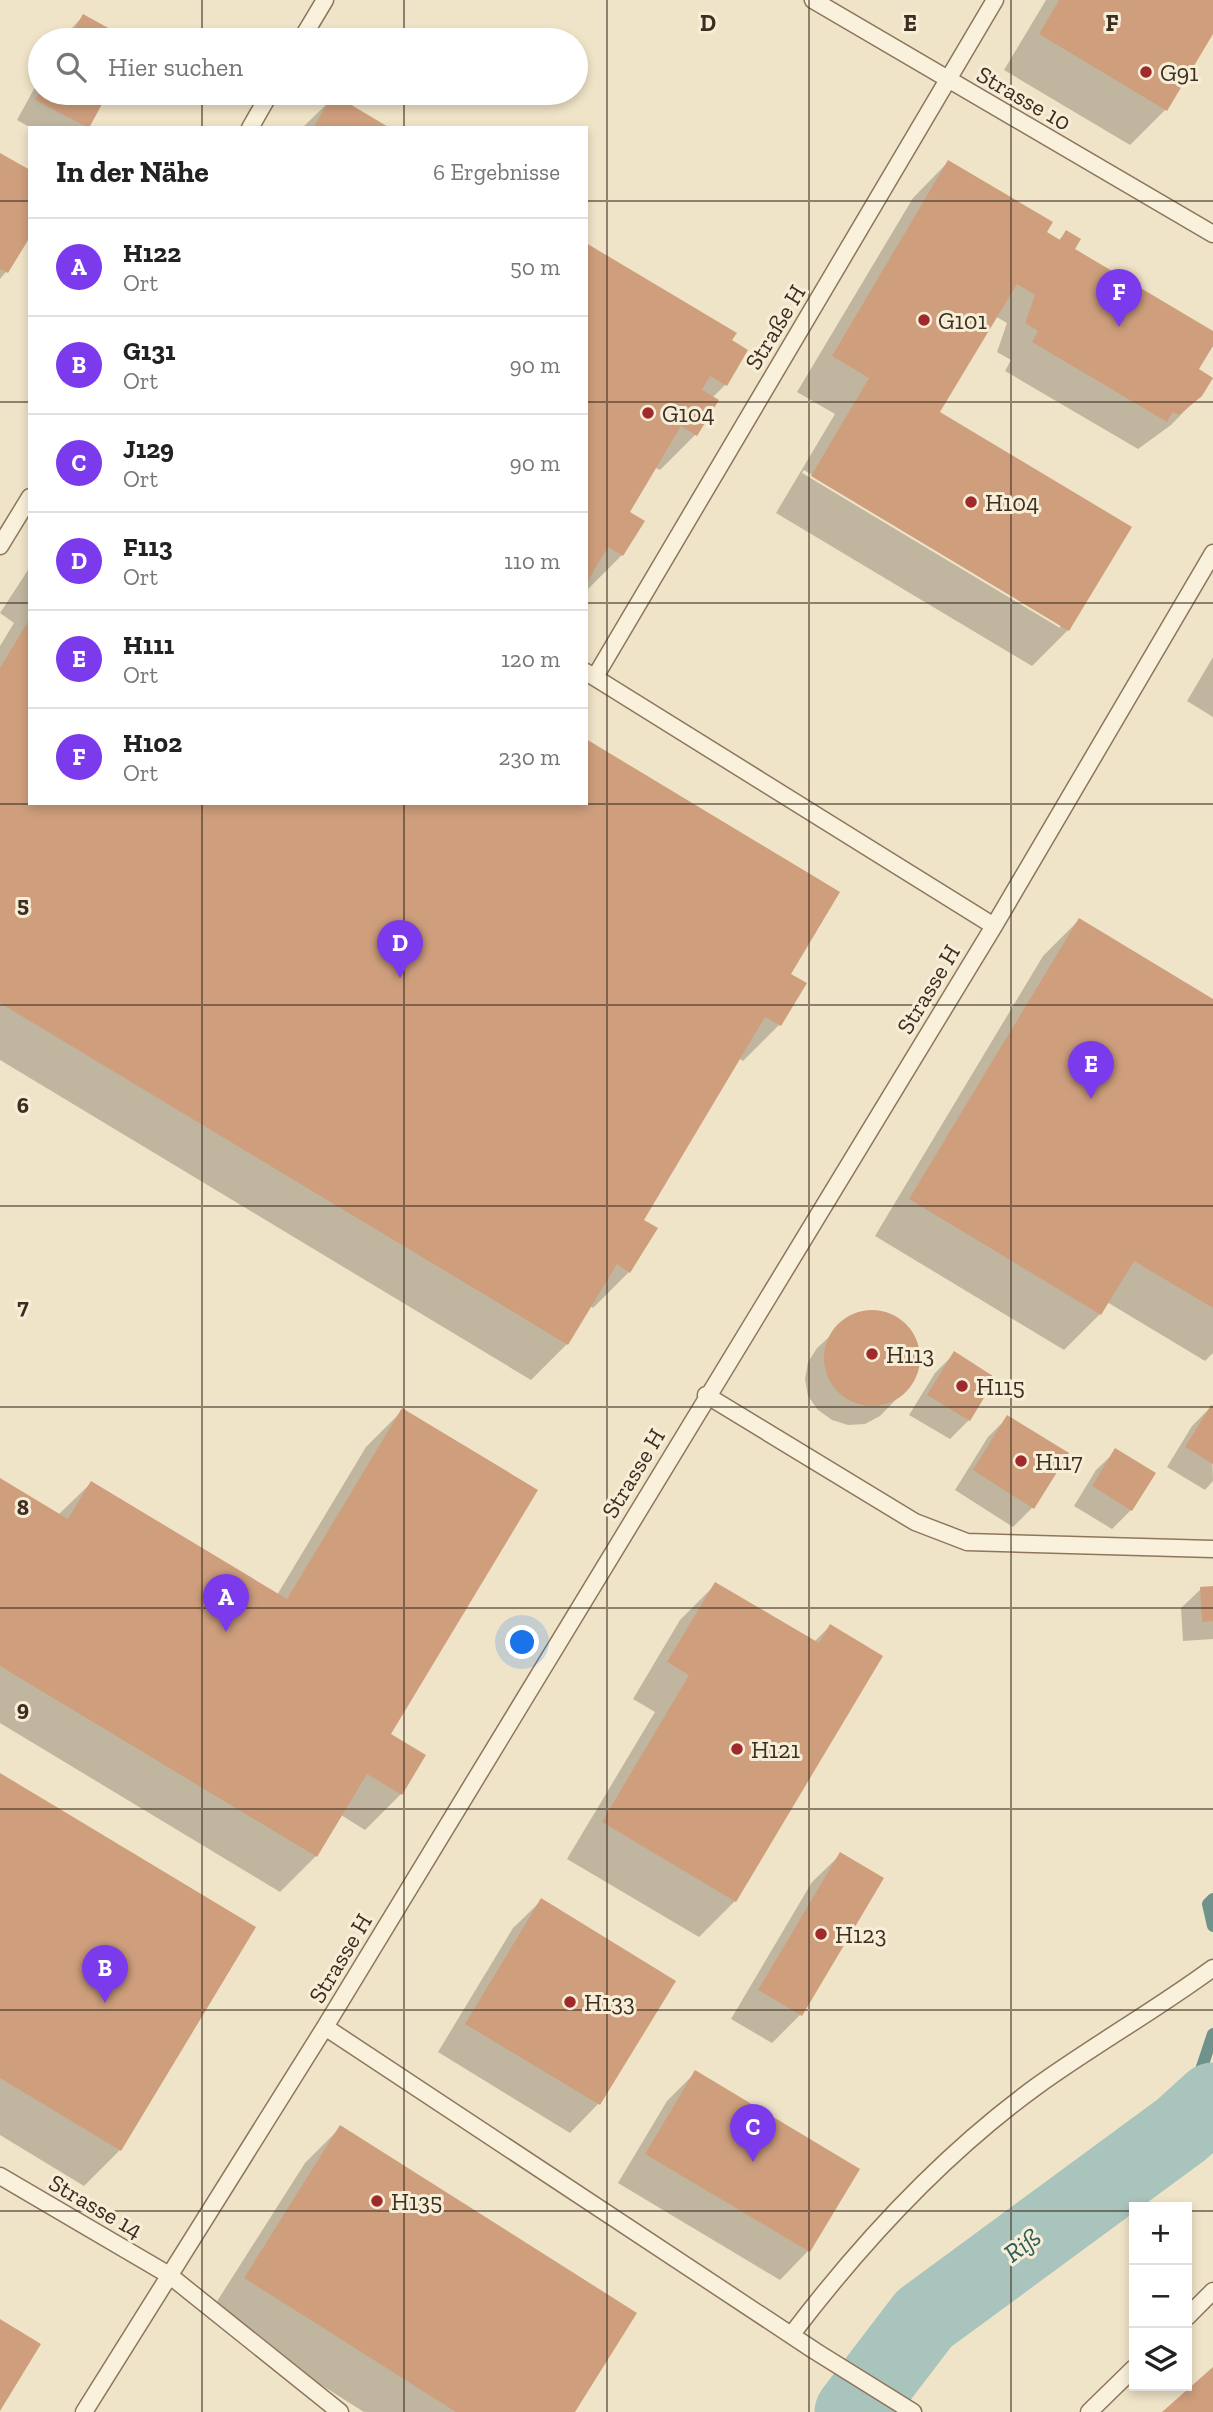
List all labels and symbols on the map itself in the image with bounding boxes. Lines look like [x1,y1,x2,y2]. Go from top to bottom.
text: D [700,9,716,37]
text: E [903,9,917,37]
text: F [1105,9,1119,37]
place label: G91 [1160,58,1199,87]
street label: Strasse 10 [972,59,1076,137]
marker: G91 [1138,64,1154,80]
pin: F [1096,269,1142,327]
street label: Straße H [738,279,812,375]
place label: G101 [938,306,987,335]
marker: G101 [916,312,932,328]
place label: G104 [662,399,715,428]
marker: G104 [640,405,656,421]
place label: H104 [985,488,1039,517]
marker: H104 [963,494,979,510]
text: 5 [17,890,29,918]
pin: D [377,920,423,978]
street label: Strasse H [890,939,966,1039]
pin: E [1068,1041,1114,1099]
text: 6 [17,1091,29,1119]
text: 7 [17,1292,29,1320]
place label: H113 [886,1340,934,1369]
marker: H113 [864,1346,880,1362]
place label: H115 [976,1372,1025,1401]
marker: H115 [954,1378,970,1394]
street label: Strasse H [595,1423,671,1523]
place label: H117 [1035,1447,1083,1476]
marker: H117 [1013,1453,1029,1469]
text: 8 [17,1493,29,1521]
pin: A [203,1574,249,1632]
your location [505,1625,539,1659]
text: 9 [17,1694,29,1722]
place label: H121 [751,1735,800,1764]
marker: H121 [729,1741,745,1757]
street label: Strasse H [302,1908,378,2008]
place label: H123 [835,1920,886,1949]
marker: H123 [813,1926,829,1942]
pin: B [82,1945,128,2003]
place label: H133 [584,1988,635,2017]
marker: H133 [562,1994,578,2010]
pin: C [730,2104,776,2162]
street label: Strasse 14 [44,2168,148,2244]
place label: H135 [391,2187,442,2216]
marker: H135 [369,2193,385,2209]
water label: Riß [997,2221,1047,2269]

